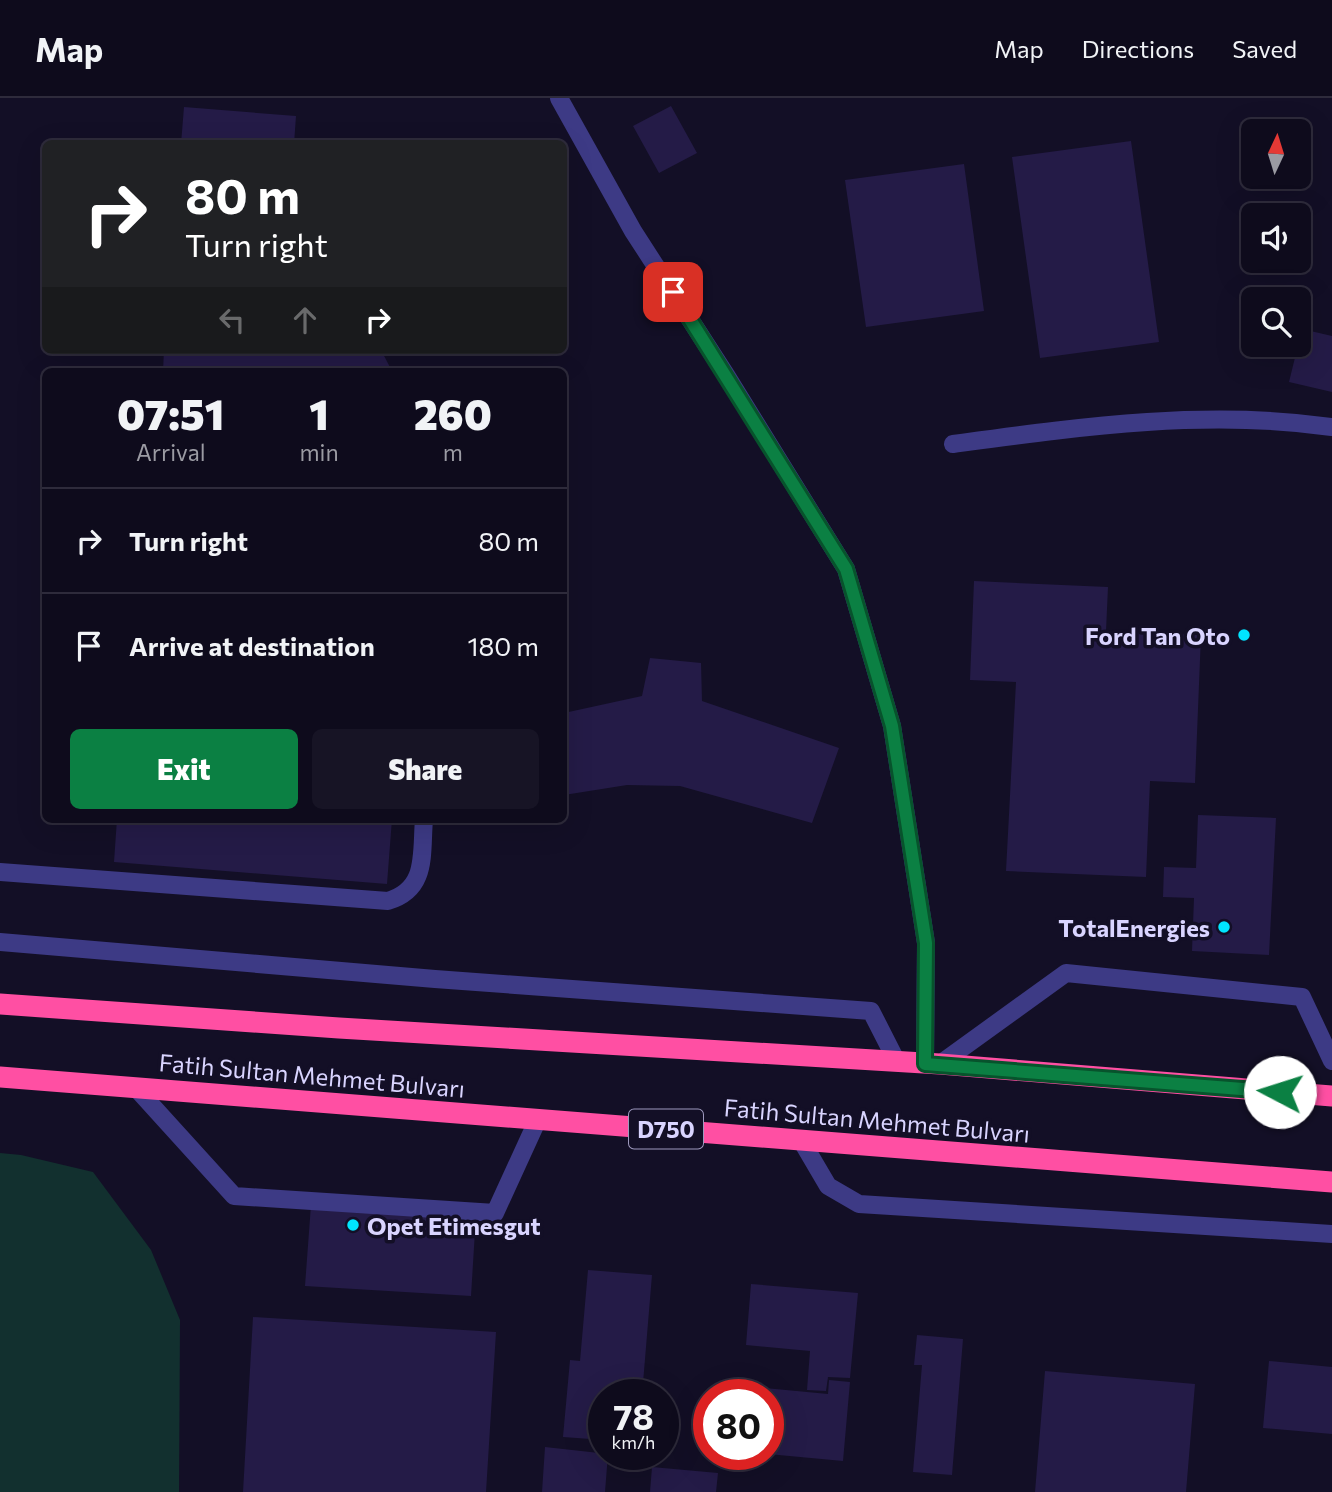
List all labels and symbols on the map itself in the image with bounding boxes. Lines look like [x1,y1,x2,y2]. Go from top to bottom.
north arrow [1241,119,1311,189]
pin [643,262,703,322]
place label: Ford Tan Oto [1085,621,1230,650]
marker: Ford Tan Oto [1236,627,1252,643]
place label: TotalEnergies [1058,913,1210,942]
marker: TotalEnergies [1216,919,1232,935]
street label: Fatih Sultan Mehmet Bulvarı [158,1047,466,1103]
position arrow [1243,1055,1317,1129]
street label: Fatih Sultan Mehmet Bulvarı [723,1092,1031,1148]
road number: D750 [629,1110,703,1148]
place label: Opet Etimesgut [367,1211,541,1240]
marker: Opet Etimesgut [345,1217,361,1233]
speed limit sign: 80 [693,1379,784,1470]

